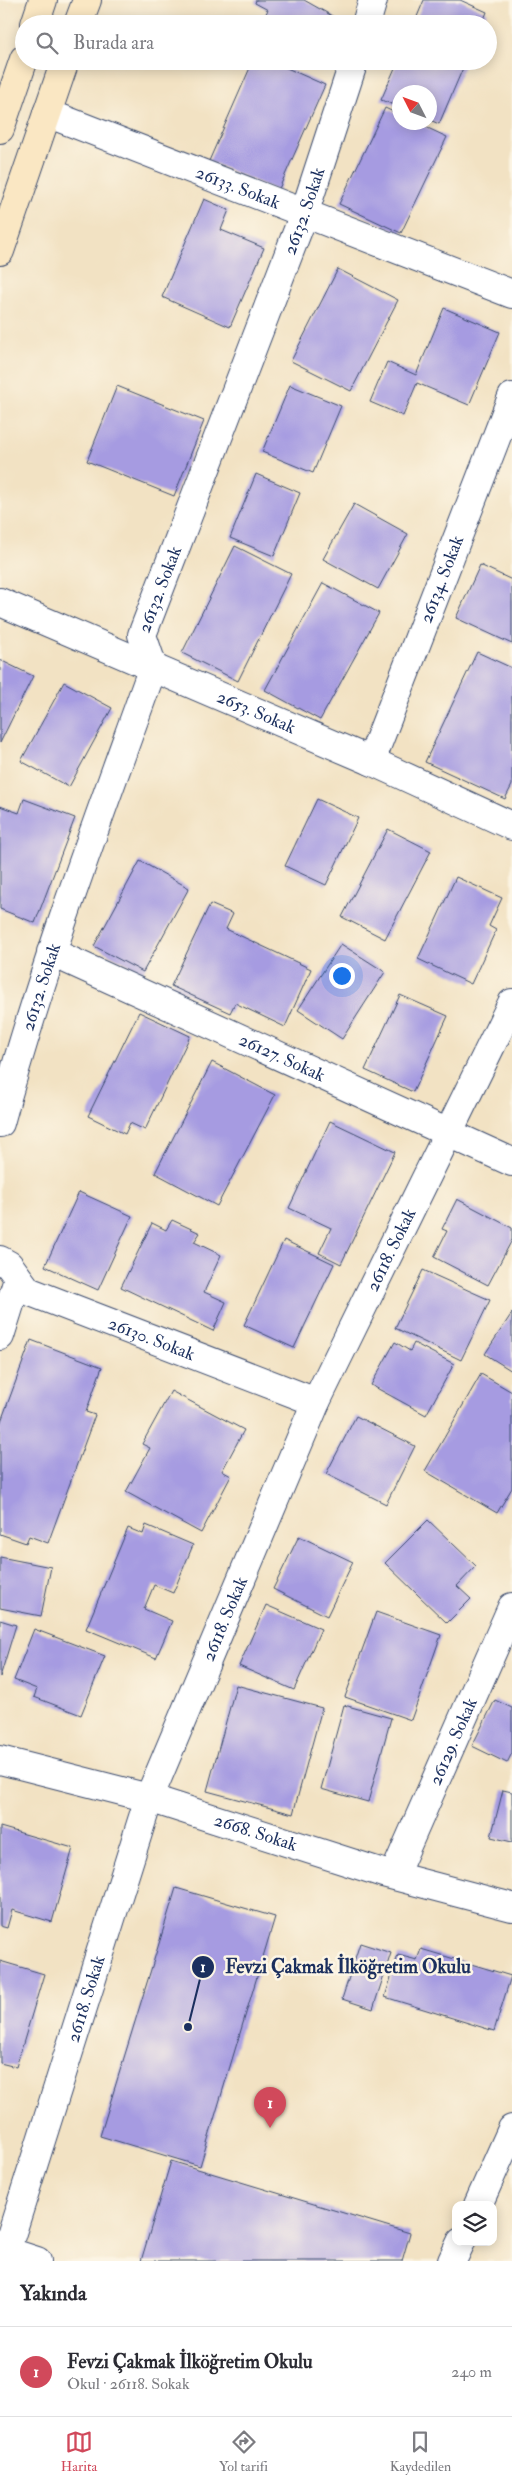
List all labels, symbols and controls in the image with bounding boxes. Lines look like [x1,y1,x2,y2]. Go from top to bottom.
search box [15,15,497,70]
icon: search [33,29,61,57]
text: Burada ara [73,31,154,55]
north arrow [392,85,437,130]
street label: 26133. Sokak [192,161,284,215]
street label: 26132. Sokak [278,164,331,258]
street label: 26134. Sokak [415,532,469,626]
street label: 26132. Sokak [133,542,187,636]
street label: 2653. Sokak [213,685,299,740]
street label: 26132. Sokak [16,940,66,1034]
your location [329,963,355,989]
street label: 26127. Sokak [235,1028,329,1087]
street label: 26118. Sokak [361,1204,422,1295]
street label: 26130. Sokak [105,1312,198,1366]
street label: 26118. Sokak [197,1573,253,1665]
street label: 26129. Sokak [424,1694,483,1789]
street label: 2668. Sokak [211,1809,301,1857]
callout: Fevzi Çakmak İlköğretim Okulu [190,1950,481,1984]
street label: 26118. Sokak [62,1952,111,2045]
text: Fevzi Çakmak İlköğretim Okulu [225,1953,471,1980]
text: 1 [200,1958,206,1977]
pin: 1 [254,2087,286,2128]
map controls [452,2201,497,2246]
button: layers [452,2201,497,2246]
text: Yakında [20,2280,87,2307]
text: Fevzi Çakmak İlköğretim Okulu [67,2350,313,2374]
text: 1 [33,2362,39,2382]
text: 240 m [451,2362,492,2382]
text: Okul · 26118. Sokak [67,2374,190,2394]
tab: Harita [61,2428,97,2475]
tab: Yol tarifi [219,2428,268,2475]
tab: Kaydedilen [390,2428,451,2475]

